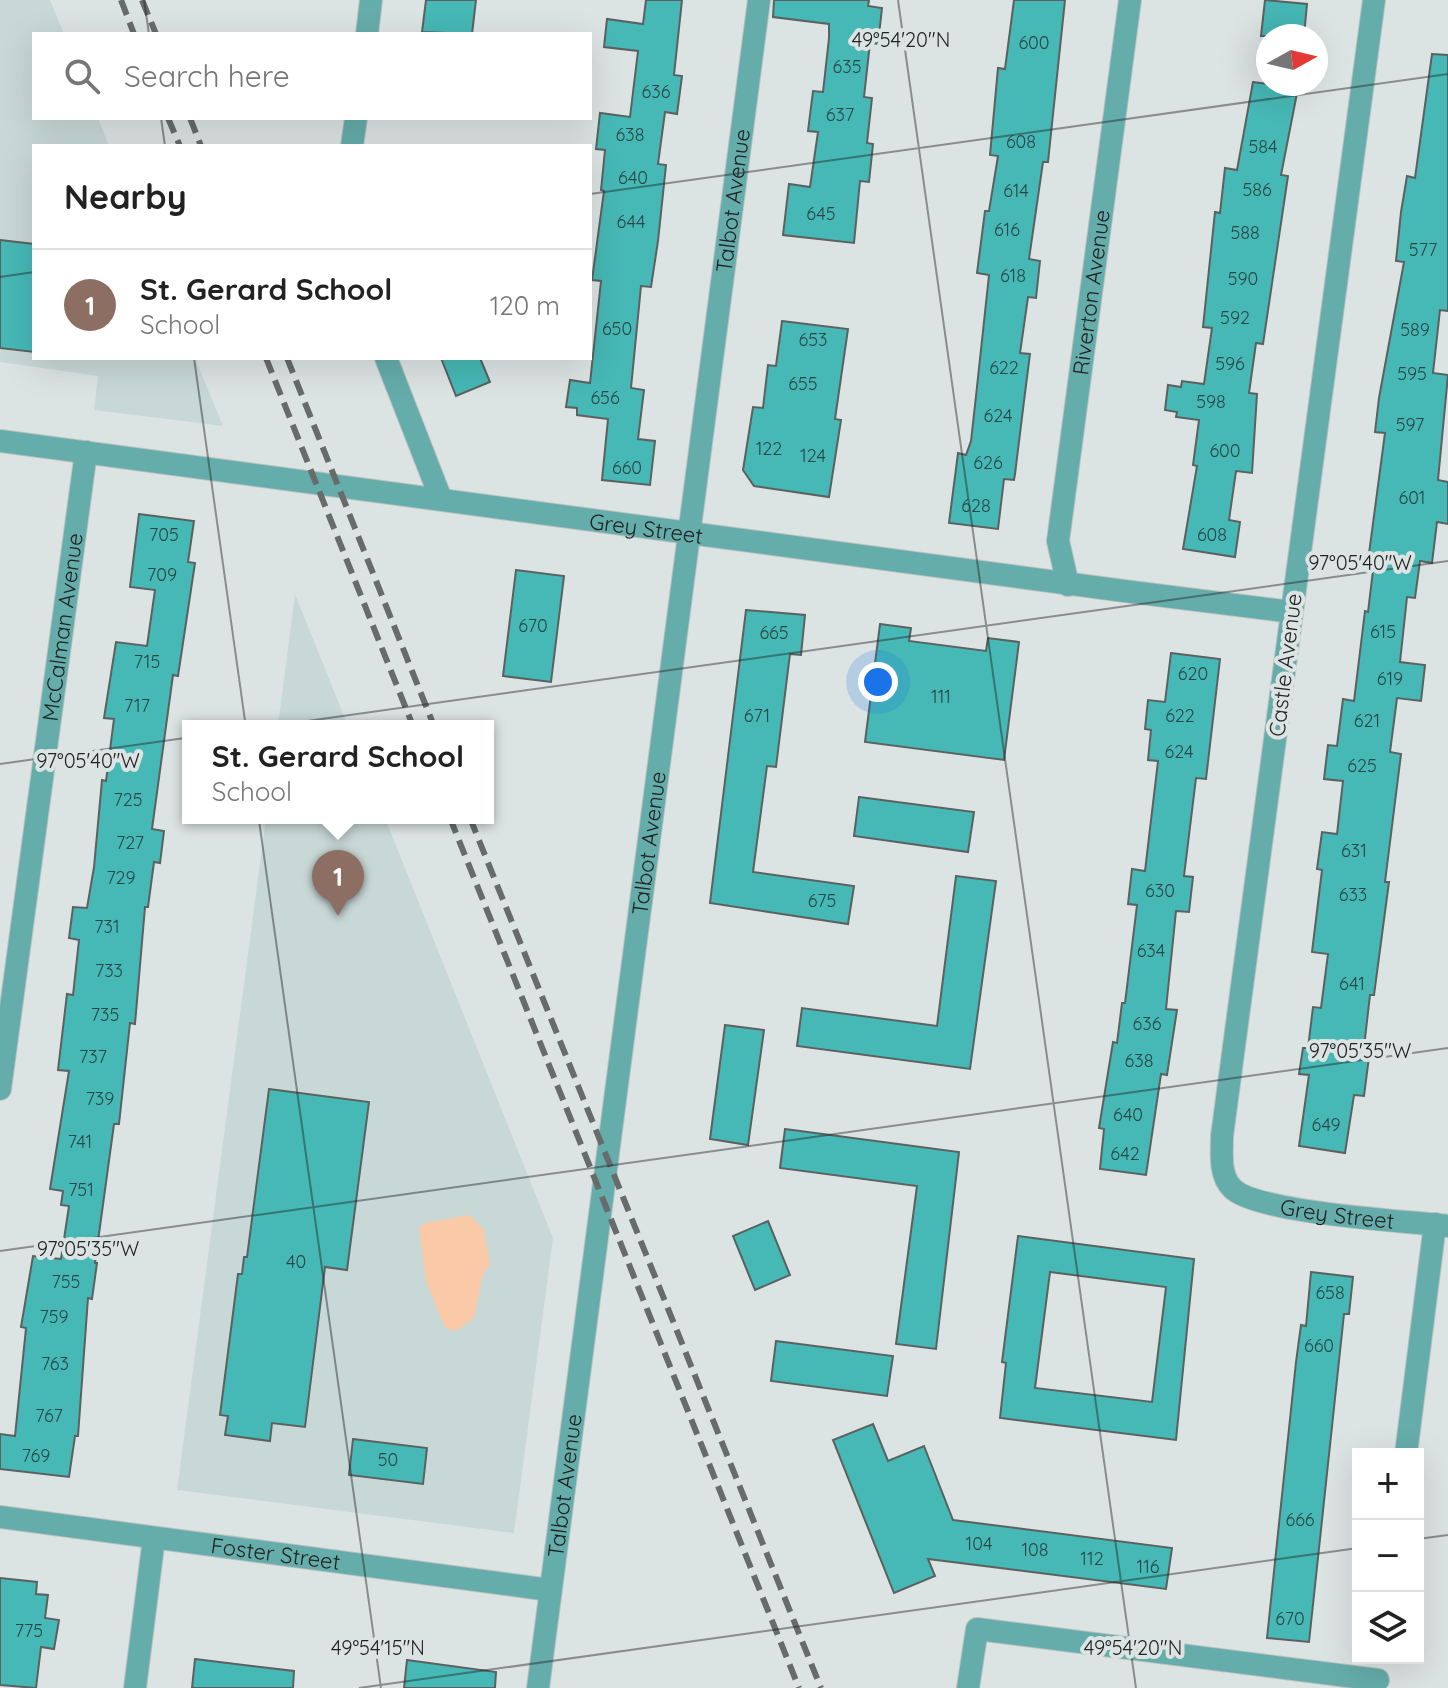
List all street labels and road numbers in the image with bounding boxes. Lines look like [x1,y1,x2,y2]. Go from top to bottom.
street label: Talbot Avenue [709,127,756,274]
street label: Riverton Avenue [1066,208,1116,377]
street label: Grey Street [588,507,705,550]
street label: McCalman Avenue [36,531,89,723]
street label: Castle Avenue [1262,592,1308,738]
street label: Talbot Avenue [625,770,672,917]
street label: Grey Street [1278,1192,1395,1235]
street label: Talbot Avenue [541,1412,588,1559]
street label: Foster Street [209,1531,342,1576]

